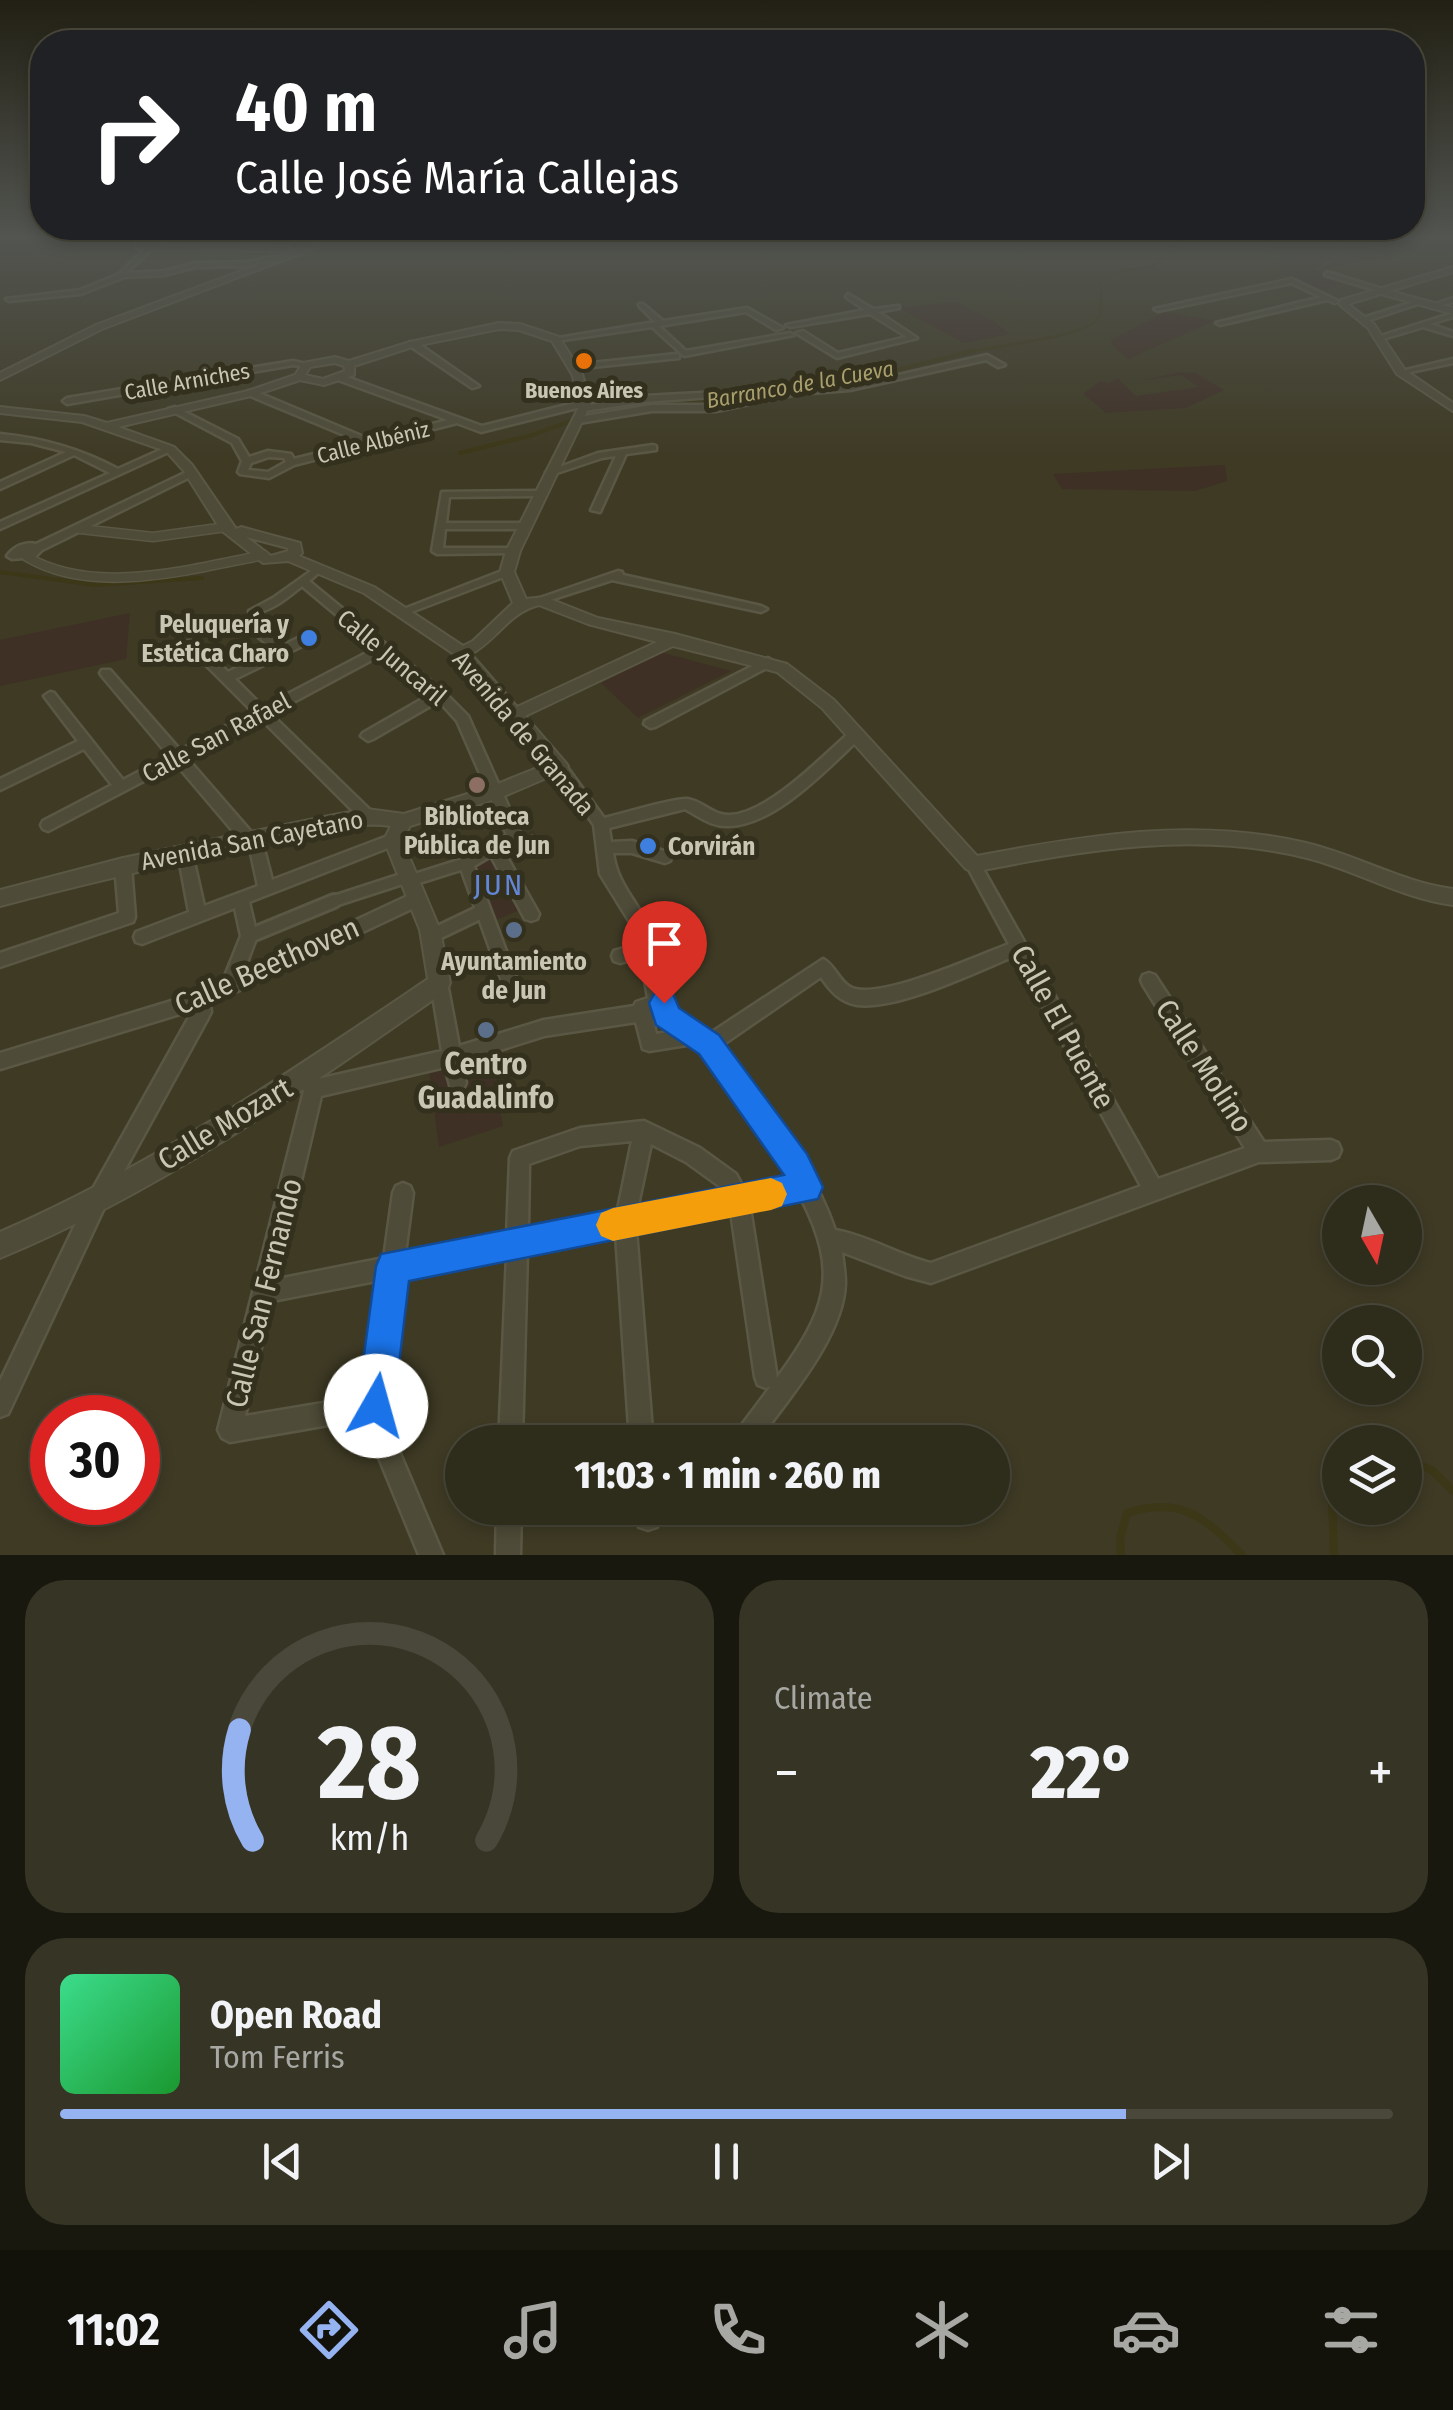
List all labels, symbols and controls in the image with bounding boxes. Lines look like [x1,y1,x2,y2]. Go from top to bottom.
text: 40 m [235,66,377,150]
icon: right [70,70,200,200]
text: Calle José María Callejas [235,151,679,205]
marker: Buenos Aires [573,350,595,372]
water label: Barranco de la Cueva [704,355,896,414]
street label: Calle Arniches [122,357,252,406]
place label: Buenos Aires [525,377,643,404]
street label: Calle Albéniz [314,415,432,469]
street label: Calle Juncaril [331,603,452,712]
place label: Peluquería y Estética Charo [142,610,290,669]
marker: Peluquería y Estética Charo [298,627,320,649]
street label: Avenida de Granada [446,646,601,822]
street label: Calle San Rafael [137,686,296,789]
marker: Biblioteca Pública de Jun [466,774,488,796]
place label: Biblioteca Pública de Jun [404,802,550,861]
street label: Avenida San Cayetano [139,805,366,877]
place label: Corvirán [668,832,755,862]
marker: Corvirán [637,835,659,857]
district label: JUN [473,867,525,903]
pin [622,901,707,1004]
street label: Calle Beethoven [169,909,365,1023]
icon: arrive [637,916,692,971]
marker: Ayuntamiento de Jun [503,919,525,941]
street label: Calle El Puente [1003,939,1123,1115]
place label: Ayuntamiento de Jun [440,947,587,1006]
street label: Calle Molino [1148,993,1260,1139]
marker: Centro Guadalinfo [475,1019,497,1041]
place label: Centro Guadalinfo [418,1046,554,1116]
street label: Calle Mozart [151,1070,299,1178]
street label: Calle San Fernando [218,1175,310,1411]
north arrow [1322,1185,1422,1285]
map controls [1322,1185,1422,1525]
button: search [1322,1305,1422,1405]
position arrow [324,1354,428,1458]
speed limit sign: 30 [30,1395,160,1525]
button: layers [1322,1425,1422,1525]
text: 11:03 · 1 min · 260 m [574,1452,881,1498]
text: Climate [774,1679,873,1717]
text: 28 [317,1701,421,1826]
text: 22° [1031,1728,1136,1818]
text: − [774,1740,799,1806]
text: + [1368,1740,1393,1806]
text: km/h [330,1817,409,1859]
text: Open Road [210,1992,382,2038]
text: Tom Ferris [210,2038,345,2076]
icon: previous [255,2134,310,2189]
icon: pause [699,2134,754,2189]
icon: next [1143,2134,1198,2189]
icon: directions [294,2295,364,2365]
icon: music [498,2295,568,2365]
icon: phone [703,2295,773,2365]
icon: climate [907,2295,977,2365]
icon: car [1111,2295,1181,2365]
icon: filters [1316,2295,1386,2365]
text: 11:02 [67,2303,160,2357]

